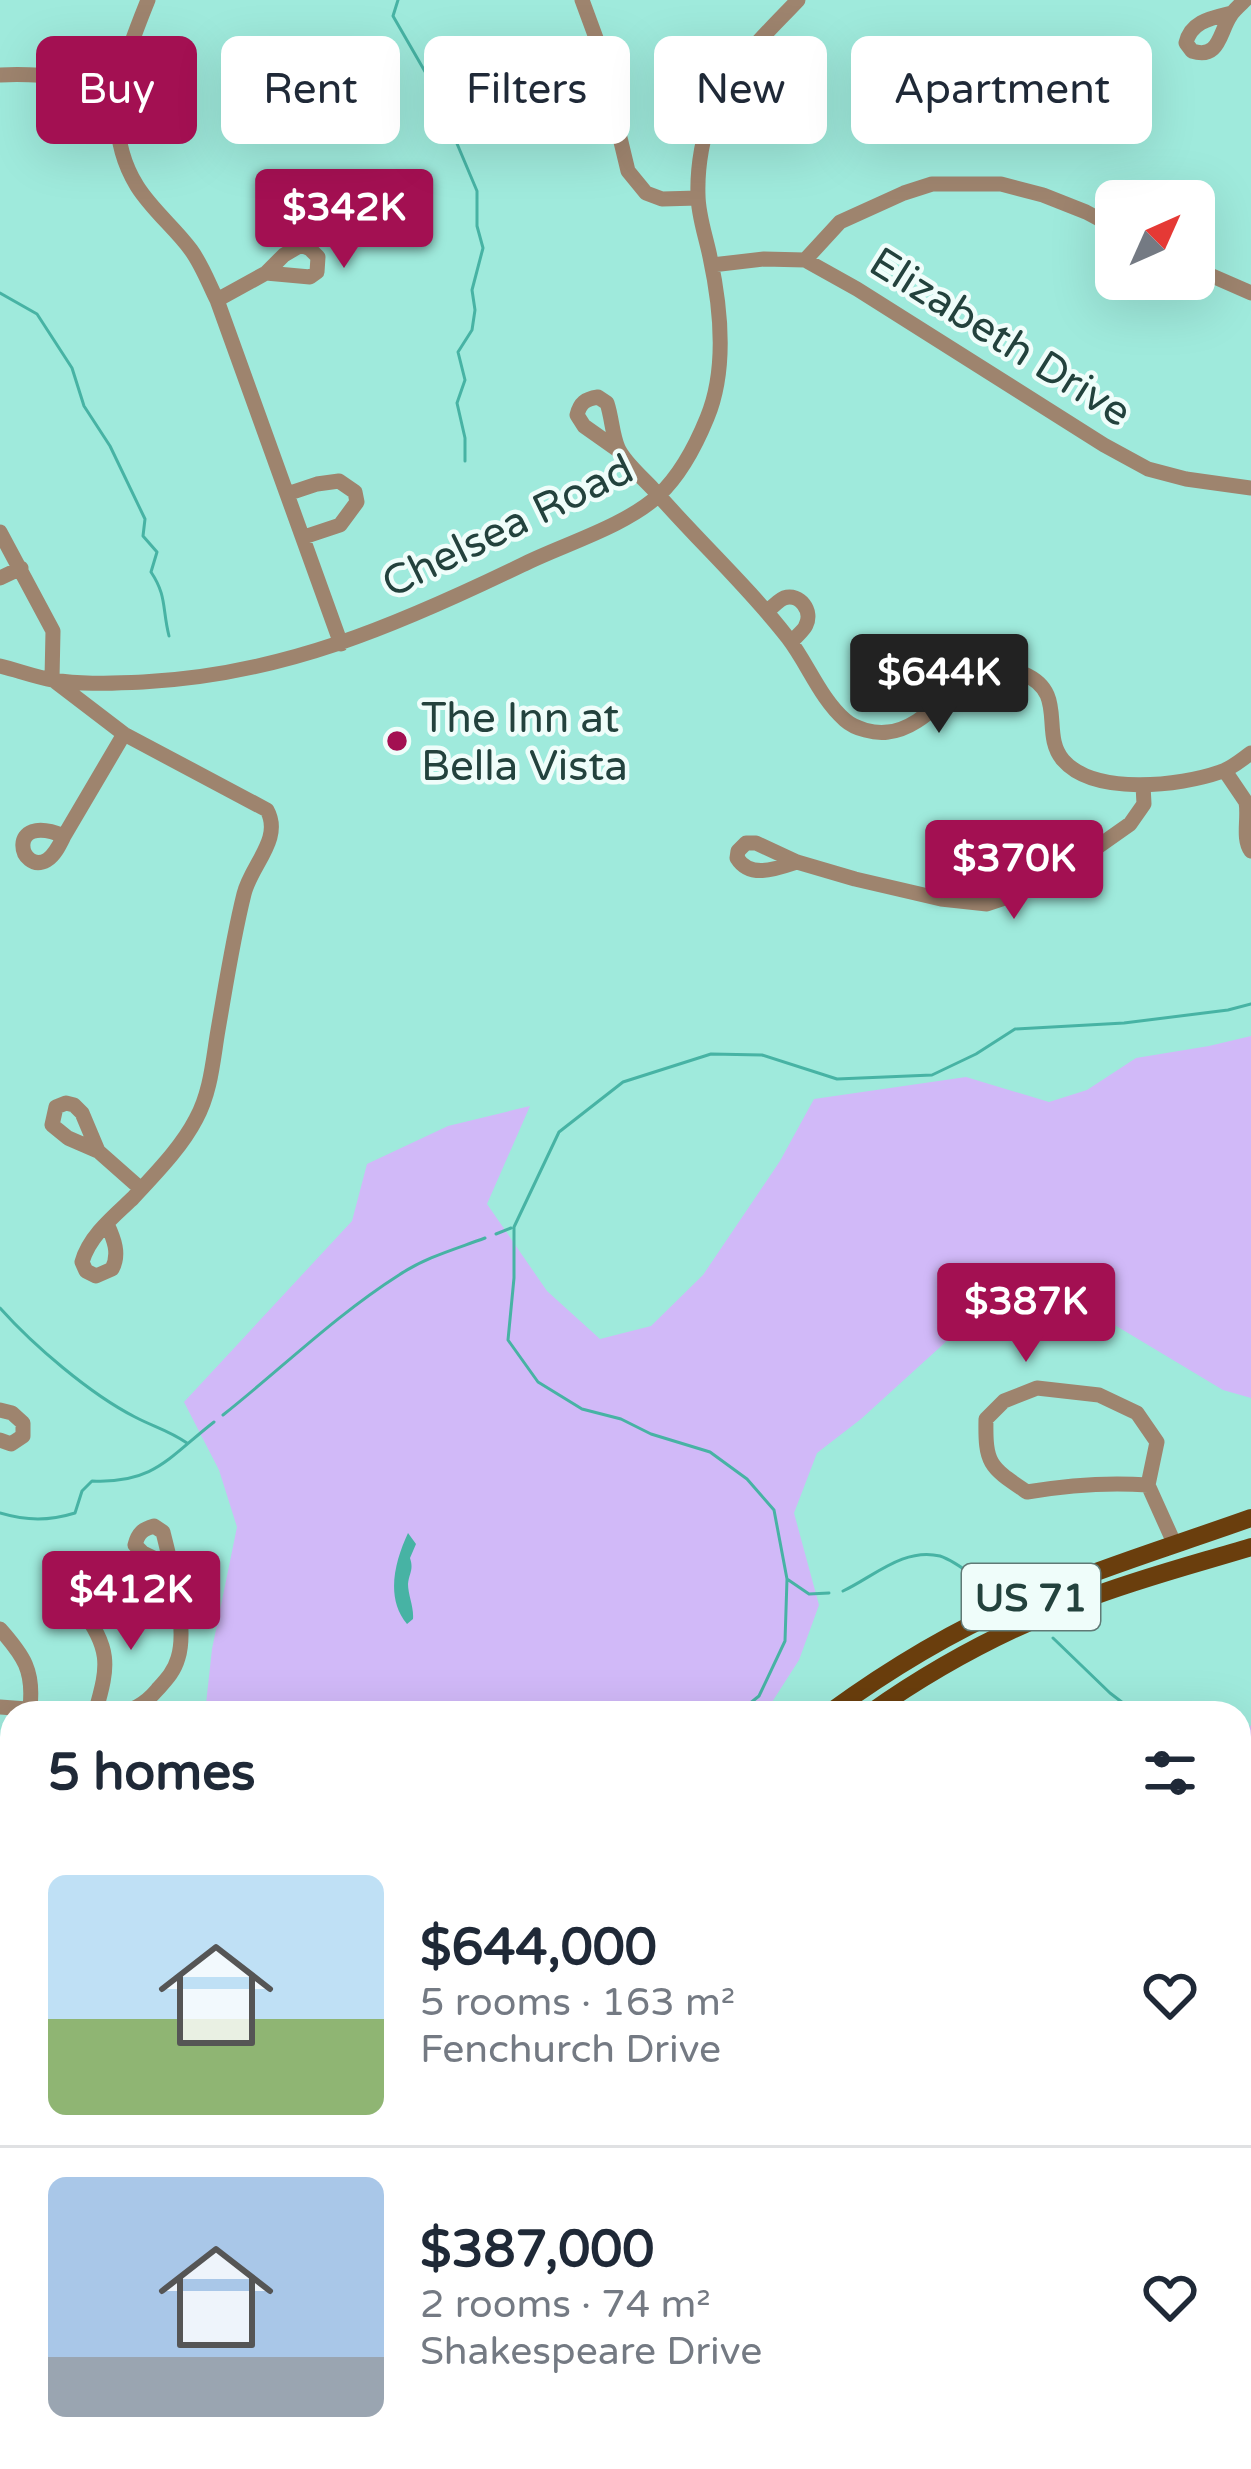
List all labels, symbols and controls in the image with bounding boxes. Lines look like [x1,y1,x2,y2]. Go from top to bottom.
chip: Buy [36,36,197,144]
chip: Rent [221,36,400,144]
chip: Filters [424,36,630,144]
chip: New [654,36,827,144]
chip: Apartment [851,36,1152,144]
pin: $342K [260,169,428,271]
north arrow [1095,180,1215,300]
map controls [1095,180,1215,300]
text: $342K [282,184,406,231]
street label: Elizabeth Drive [860,237,1140,438]
street label: Chelsea Road [374,444,642,609]
pin: $644K [855,634,1023,736]
text: $644K [877,649,1001,696]
place label: The Inn at Bella Vista [421,693,628,792]
marker: The Inn at Bella Vista [384,728,410,754]
pin: $370K [930,820,1098,922]
text: $370K [952,835,1076,882]
pin: $387K [942,1263,1110,1365]
text: $387K [964,1278,1088,1325]
pin: $412K [47,1551,215,1653]
road number: US 71 [962,1564,1100,1630]
text: $412K [69,1566,193,1613]
icon: filters [1137,1740,1203,1806]
text: 5 homes [48,1742,256,1804]
text: $644,000 [420,1917,657,1979]
icon: home [144,1923,288,2067]
icon: heart [1137,1962,1203,2028]
text: 5 rooms · 163 m² [420,1979,735,2026]
text: Fenchurch Drive [420,2026,721,2073]
text: $387,000 [420,2219,654,2281]
icon: home [144,2225,288,2369]
icon: heart [1137,2264,1203,2330]
text: 2 rooms · 74 m² [420,2281,711,2328]
text: Shakespeare Drive [420,2328,762,2375]

